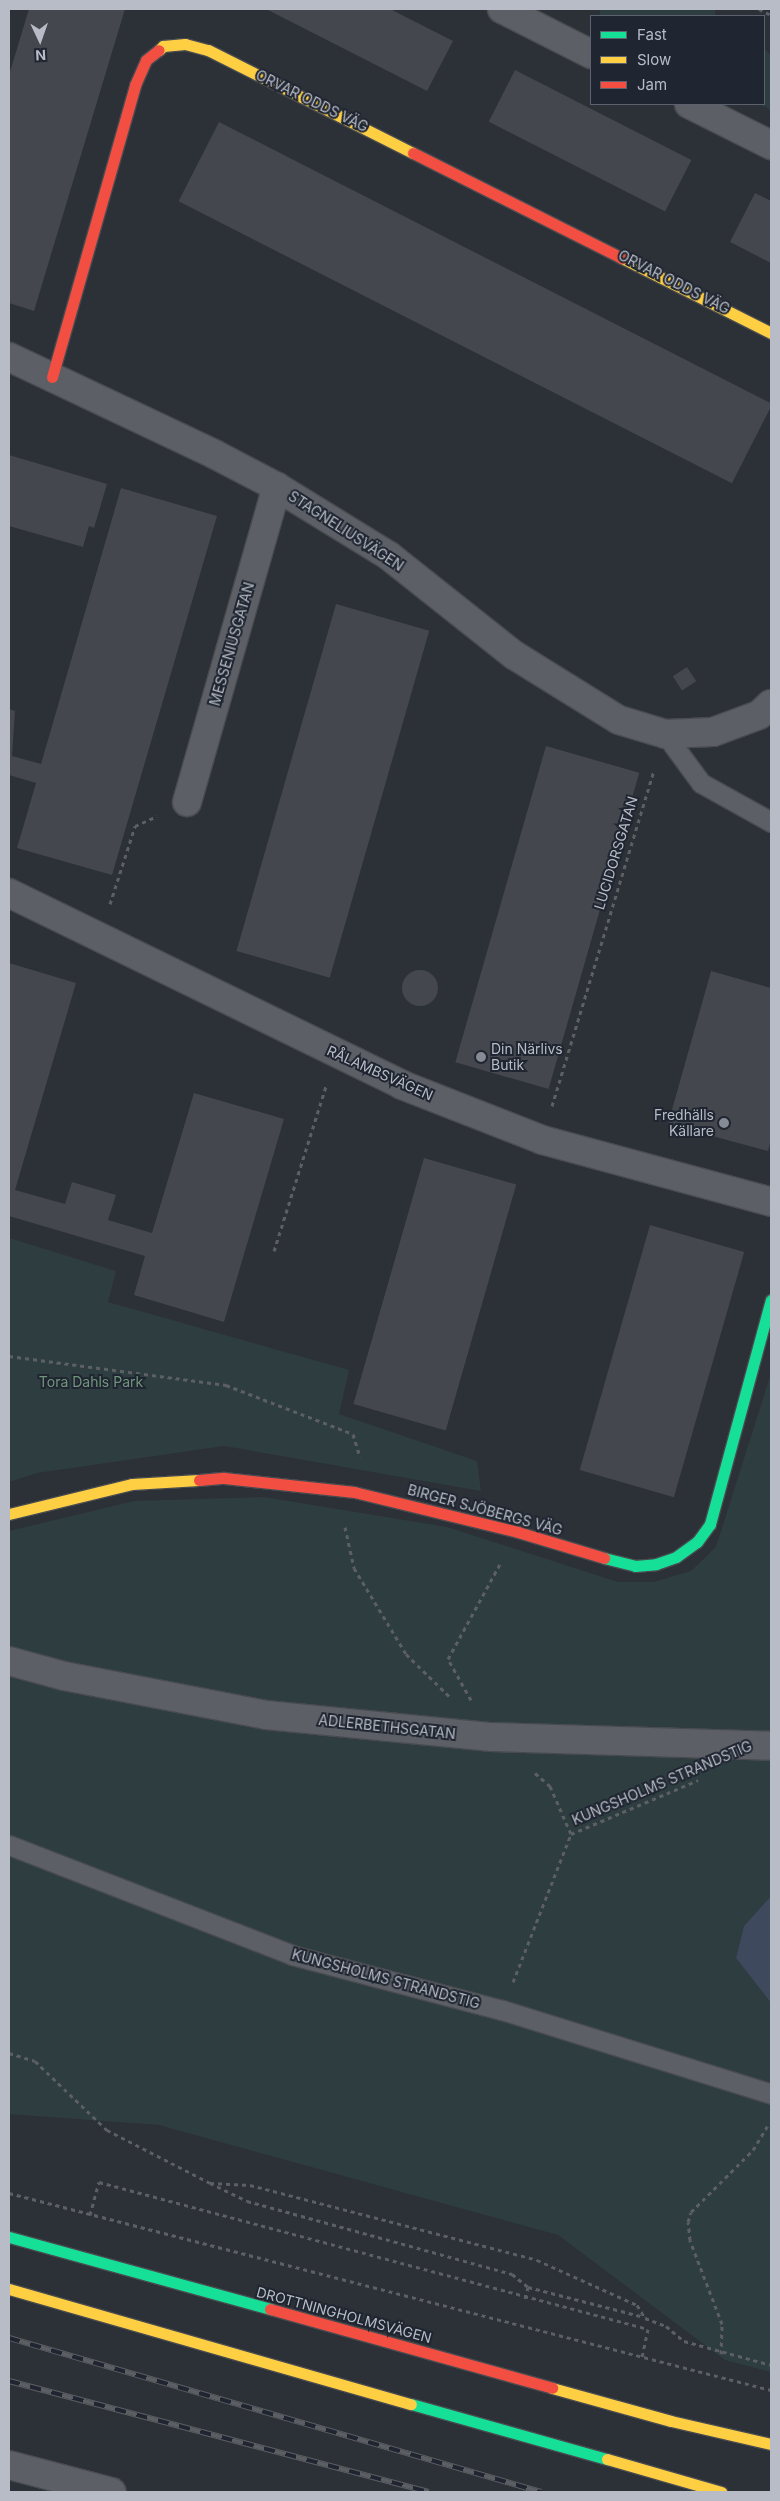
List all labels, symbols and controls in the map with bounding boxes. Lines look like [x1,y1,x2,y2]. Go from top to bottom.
north arrow [15,15,65,65]
legend [590,15,765,105]
text: Fast [637,25,667,44]
text: N [35,47,47,64]
text: Slow [637,50,671,69]
street label: ORVAR ODDS VÄG [253,67,371,135]
text: Jam [637,75,667,94]
street label: ORVAR ODDS VÄG [615,247,733,317]
street label: STAGNELIUSVÄGEN [285,488,407,574]
street label: MESSENIUSGATAN [206,580,258,708]
street label: LUCIDORSGATAN [591,794,641,912]
place label: Din Närlivs Butik [491,1041,563,1074]
street label: RÅLAMBSVÄGEN [324,1042,436,1104]
marker: Din Närlivs Butik [475,1051,487,1063]
place label: Fredhälls Källare [654,1107,714,1140]
marker: Fredhälls Källare [718,1117,730,1129]
park label: Tora Dahls Park [39,1374,143,1390]
street label: BIRGER SJÖBERGS VÄG [406,1481,564,1539]
street label: ADLERBETHSGATAN [318,1711,456,1743]
street label: KUNGSHOLMS STRANDSTIG [569,1737,755,1829]
street label: KUNGSHOLMS STRANDSTIG [290,1946,482,2012]
street label: DROTTNINGHOLMSVÄGEN [255,2283,433,2347]

